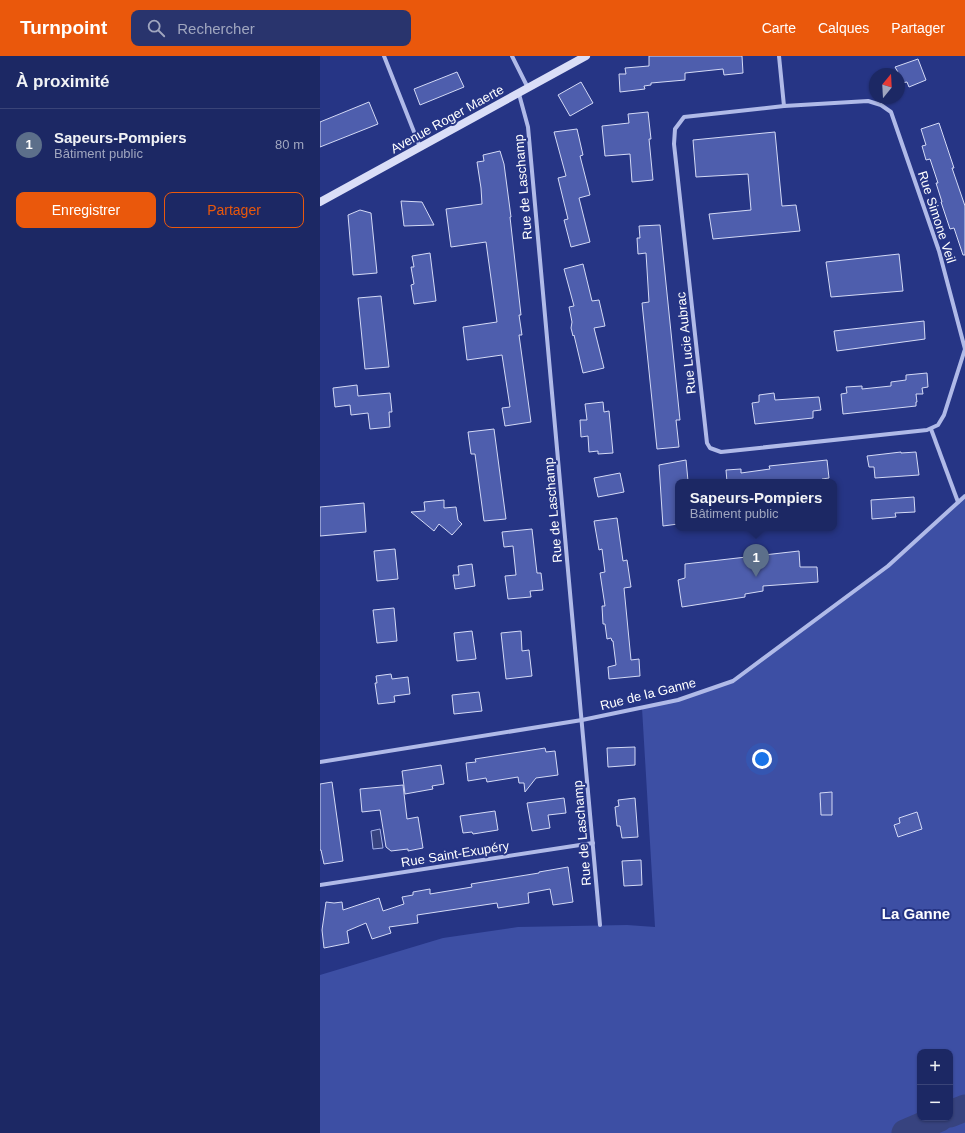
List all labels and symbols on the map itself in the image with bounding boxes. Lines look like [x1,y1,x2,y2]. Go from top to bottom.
north arrow [869,68,905,104]
street label: Avenue Roger Maerte [388,82,506,156]
street label: Rue de Laschamp [511,134,535,240]
street label: Rue Simone Veil [915,169,959,265]
street label: Rue Lucie Aubrac [673,291,699,395]
street label: Rue de Laschamp [541,457,565,563]
pin: 1 [743,544,769,577]
street label: Rue de la Ganne [598,675,698,713]
your location [752,749,772,769]
street label: Rue de Laschamp [570,780,594,886]
street label: Rue Saint-Exupéry [400,838,511,870]
district label: La Ganne [882,905,950,922]

